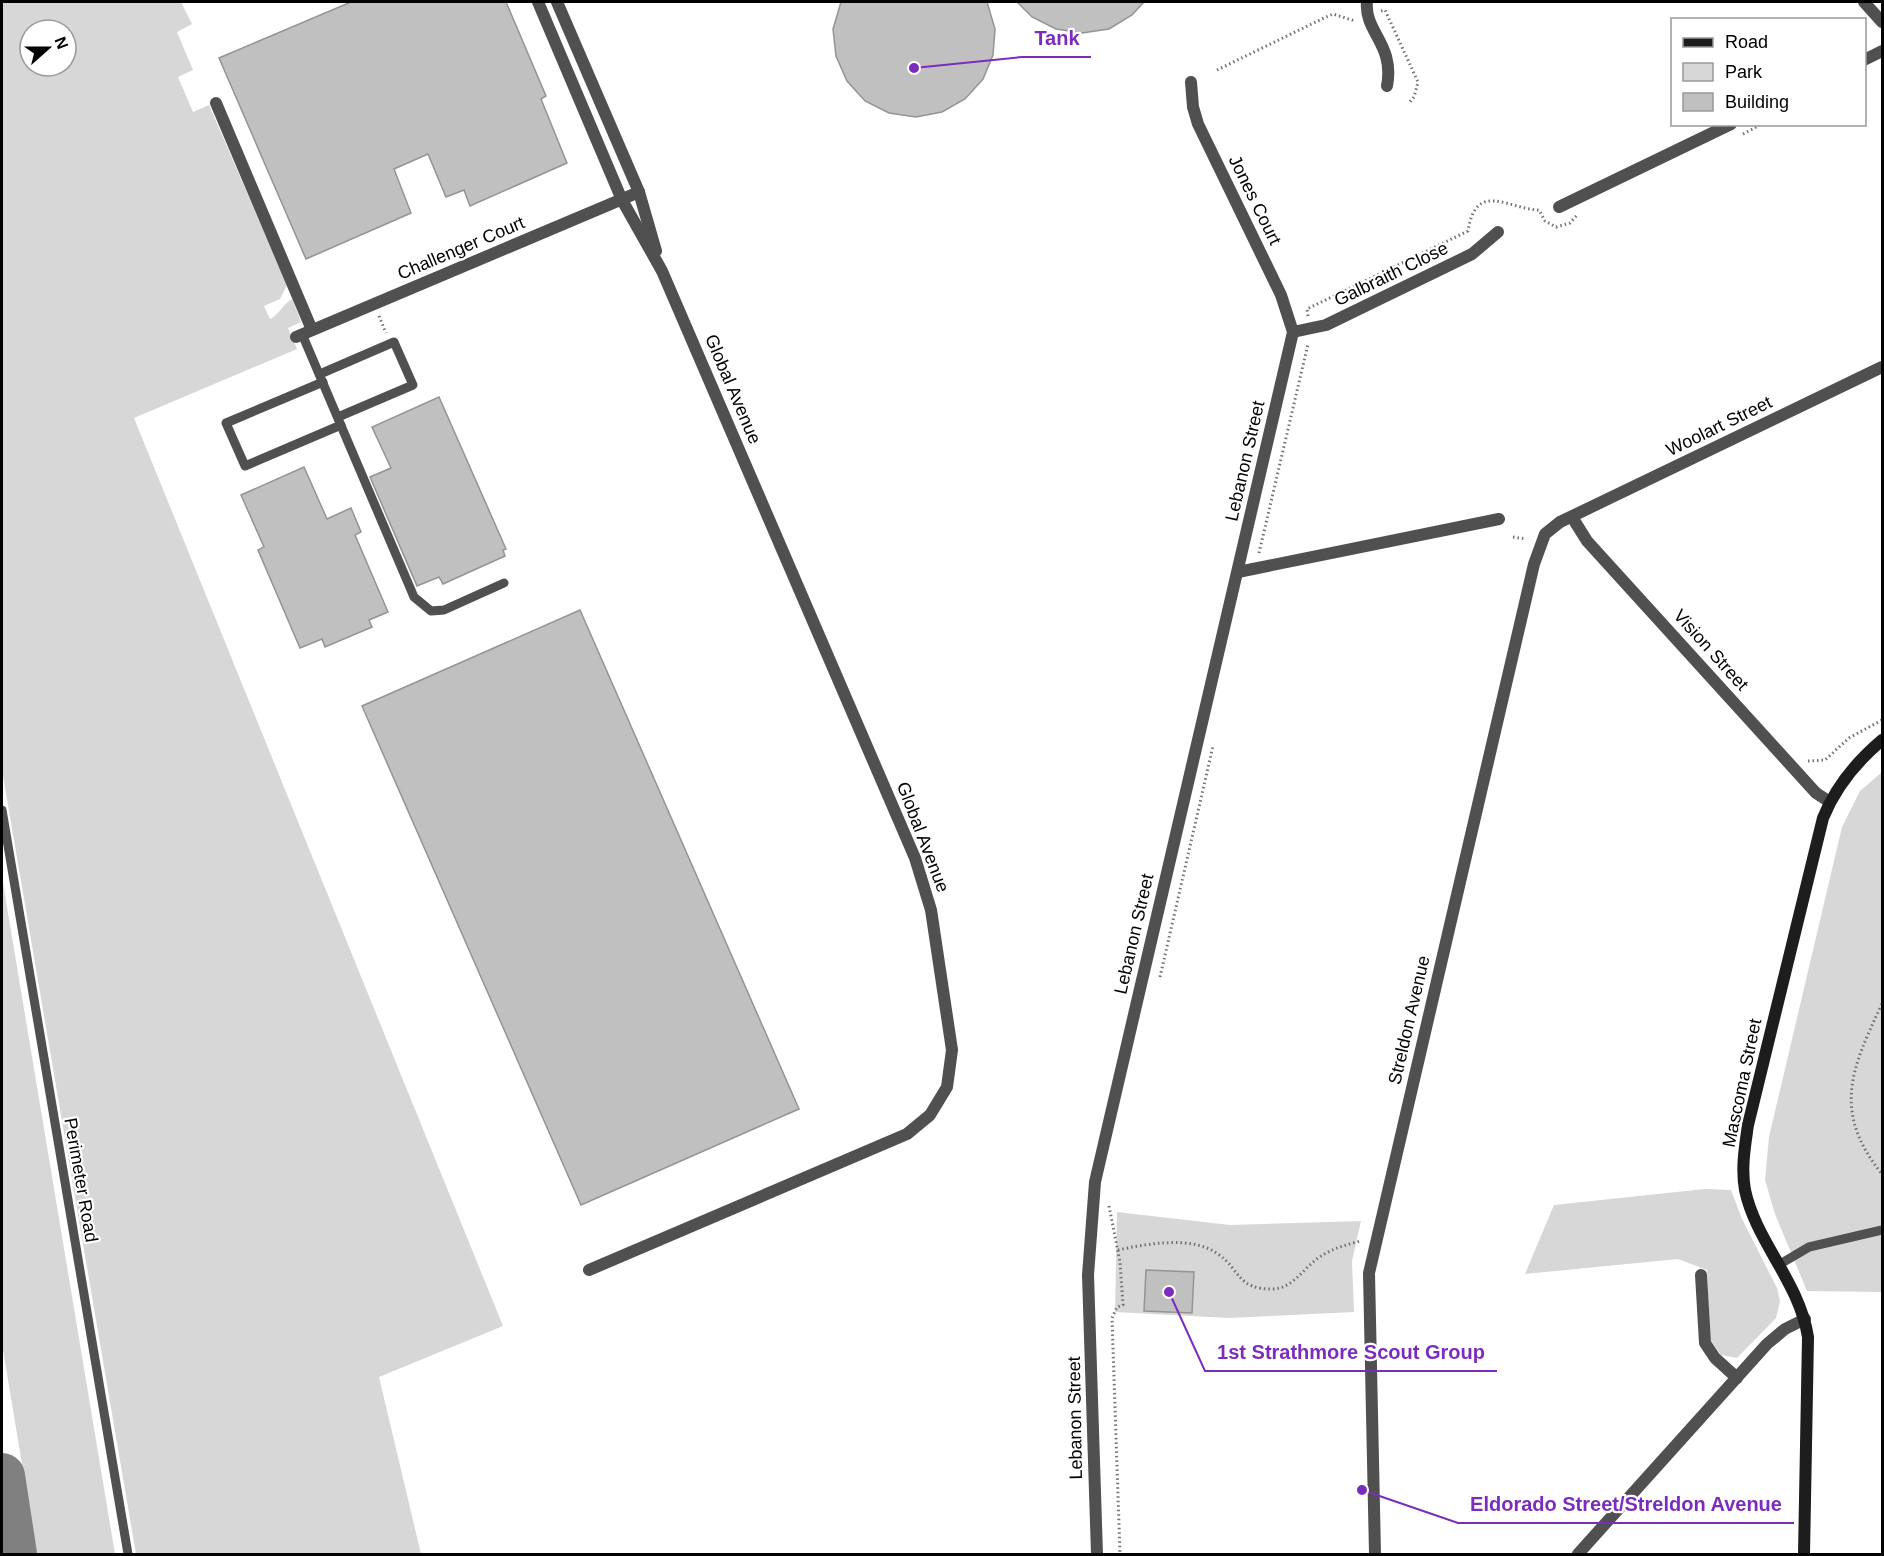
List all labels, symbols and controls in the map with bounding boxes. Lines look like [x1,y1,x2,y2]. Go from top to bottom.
north arrow [18,18,78,78]
legend [1671,18,1866,126]
callout: Tank [1022,19,1091,57]
text: Tank [1034,27,1080,49]
text: Road [1725,32,1768,52]
text: N [52,34,72,51]
text: Park [1725,62,1763,82]
text: Building [1725,92,1789,112]
street label: Jones Court [1225,152,1285,248]
street label: Challenger Court [394,212,528,284]
street label: Galbraith Close [1331,238,1451,310]
street label: Global Avenue [701,331,765,447]
street label: Woolart Street [1663,392,1775,460]
street label: Lebanon Street [1221,399,1269,523]
street label: Vision Street [1670,606,1752,694]
street label: Global Avenue [893,779,953,895]
street label: Lebanon Street [1110,872,1158,996]
street label: Streldon Avenue [1384,954,1434,1086]
street label: Mascoma Street [1719,1017,1765,1149]
street label: Perimeter Road [60,1116,102,1244]
callout: 1st Strathmore Scout Group [1205,1333,1497,1371]
text: 1st Strathmore Scout Group [1217,1341,1485,1363]
street label: Lebanon Street [1064,1356,1086,1480]
callout: Eldorado Street/Streldon Avenue [1458,1485,1794,1523]
text: Eldorado Street/Streldon Avenue [1470,1493,1782,1515]

